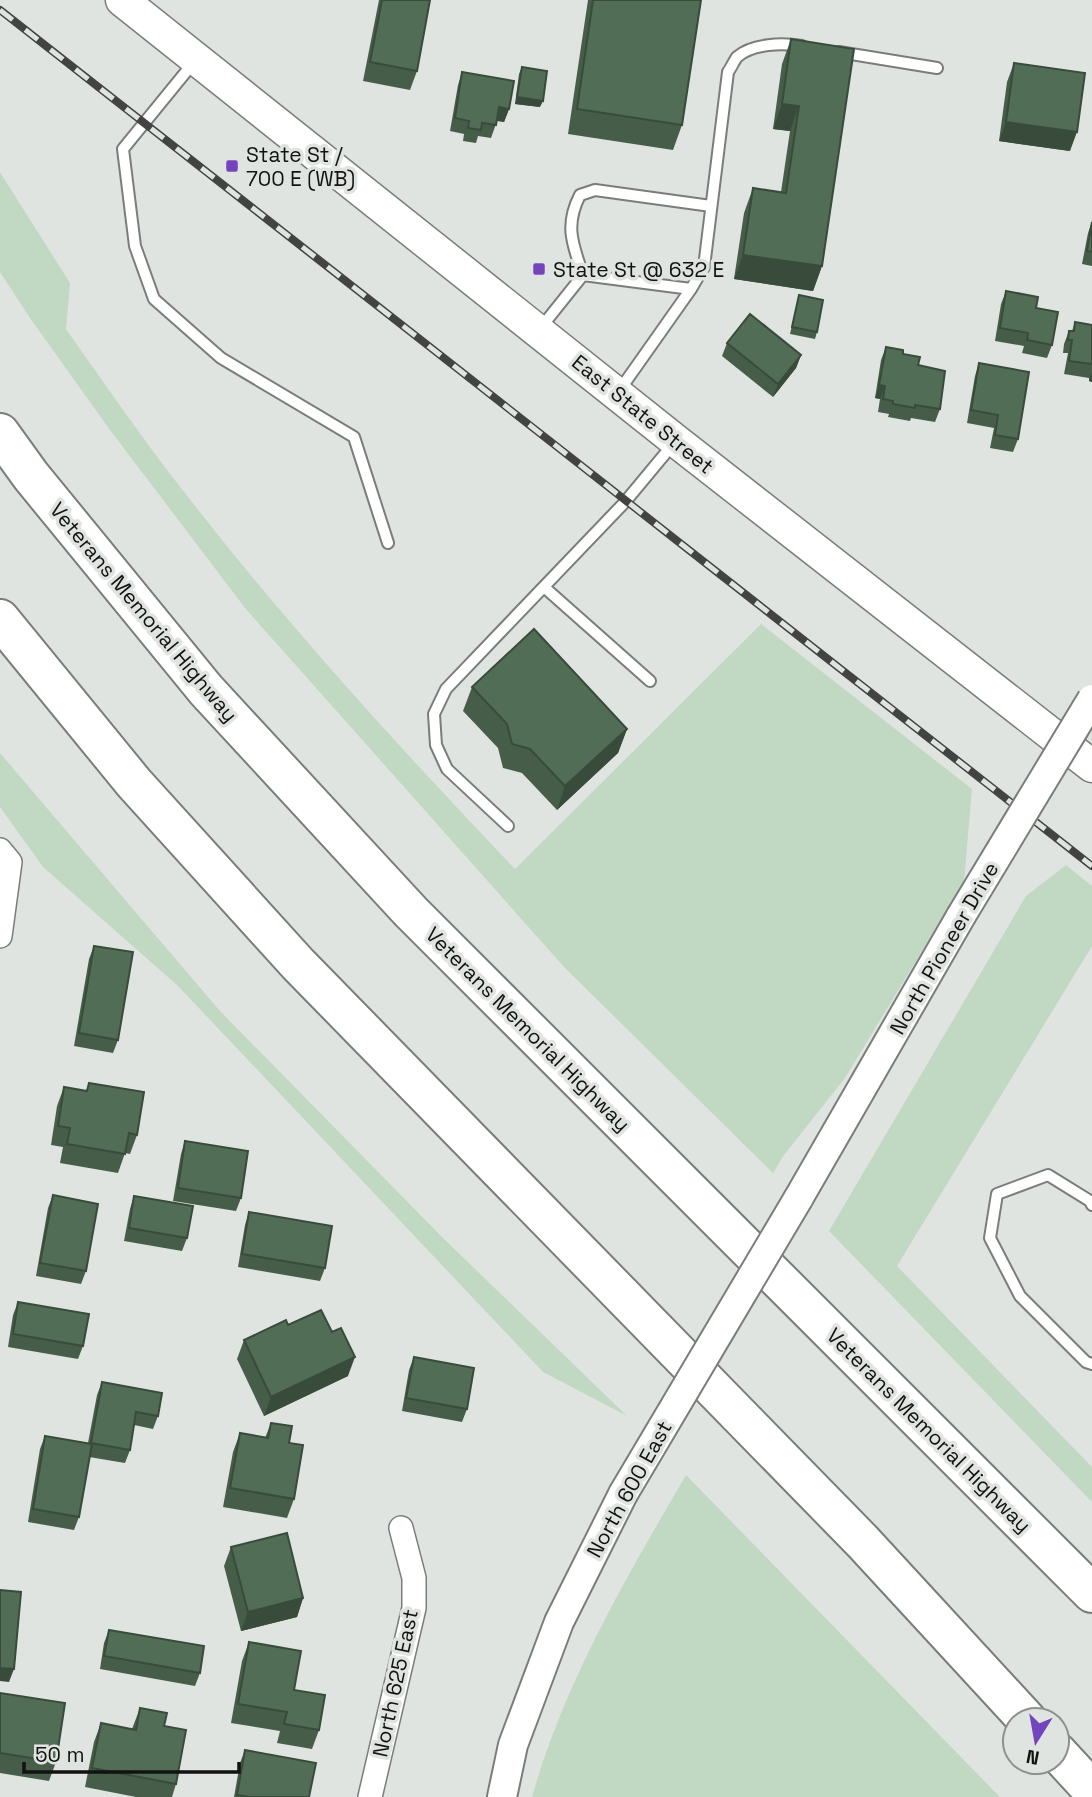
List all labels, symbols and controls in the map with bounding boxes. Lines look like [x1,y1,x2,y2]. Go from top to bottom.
place label: State St / 700 E (WB) [246,141,355,192]
marker: State St / 700 E (WB) [224,158,240,174]
place label: State St @ 632 E [553,256,724,283]
marker: State St @ 632 E [531,261,547,277]
street label: East State Street [567,348,719,480]
street label: Veterans Memorial Highway [44,497,244,727]
street label: North Pioneer Drive [884,857,1004,1039]
street label: Veterans Memorial Highway [420,921,636,1137]
street label: Veterans Memorial Highway [821,1322,1037,1538]
street label: North 600 East [580,1416,678,1562]
street label: North 625 East [366,1607,424,1759]
north arrow [1001,1706,1071,1776]
scale bar [24,1730,240,1774]
text: 50 m [35,1741,85,1768]
text: N [1024,1744,1041,1771]

